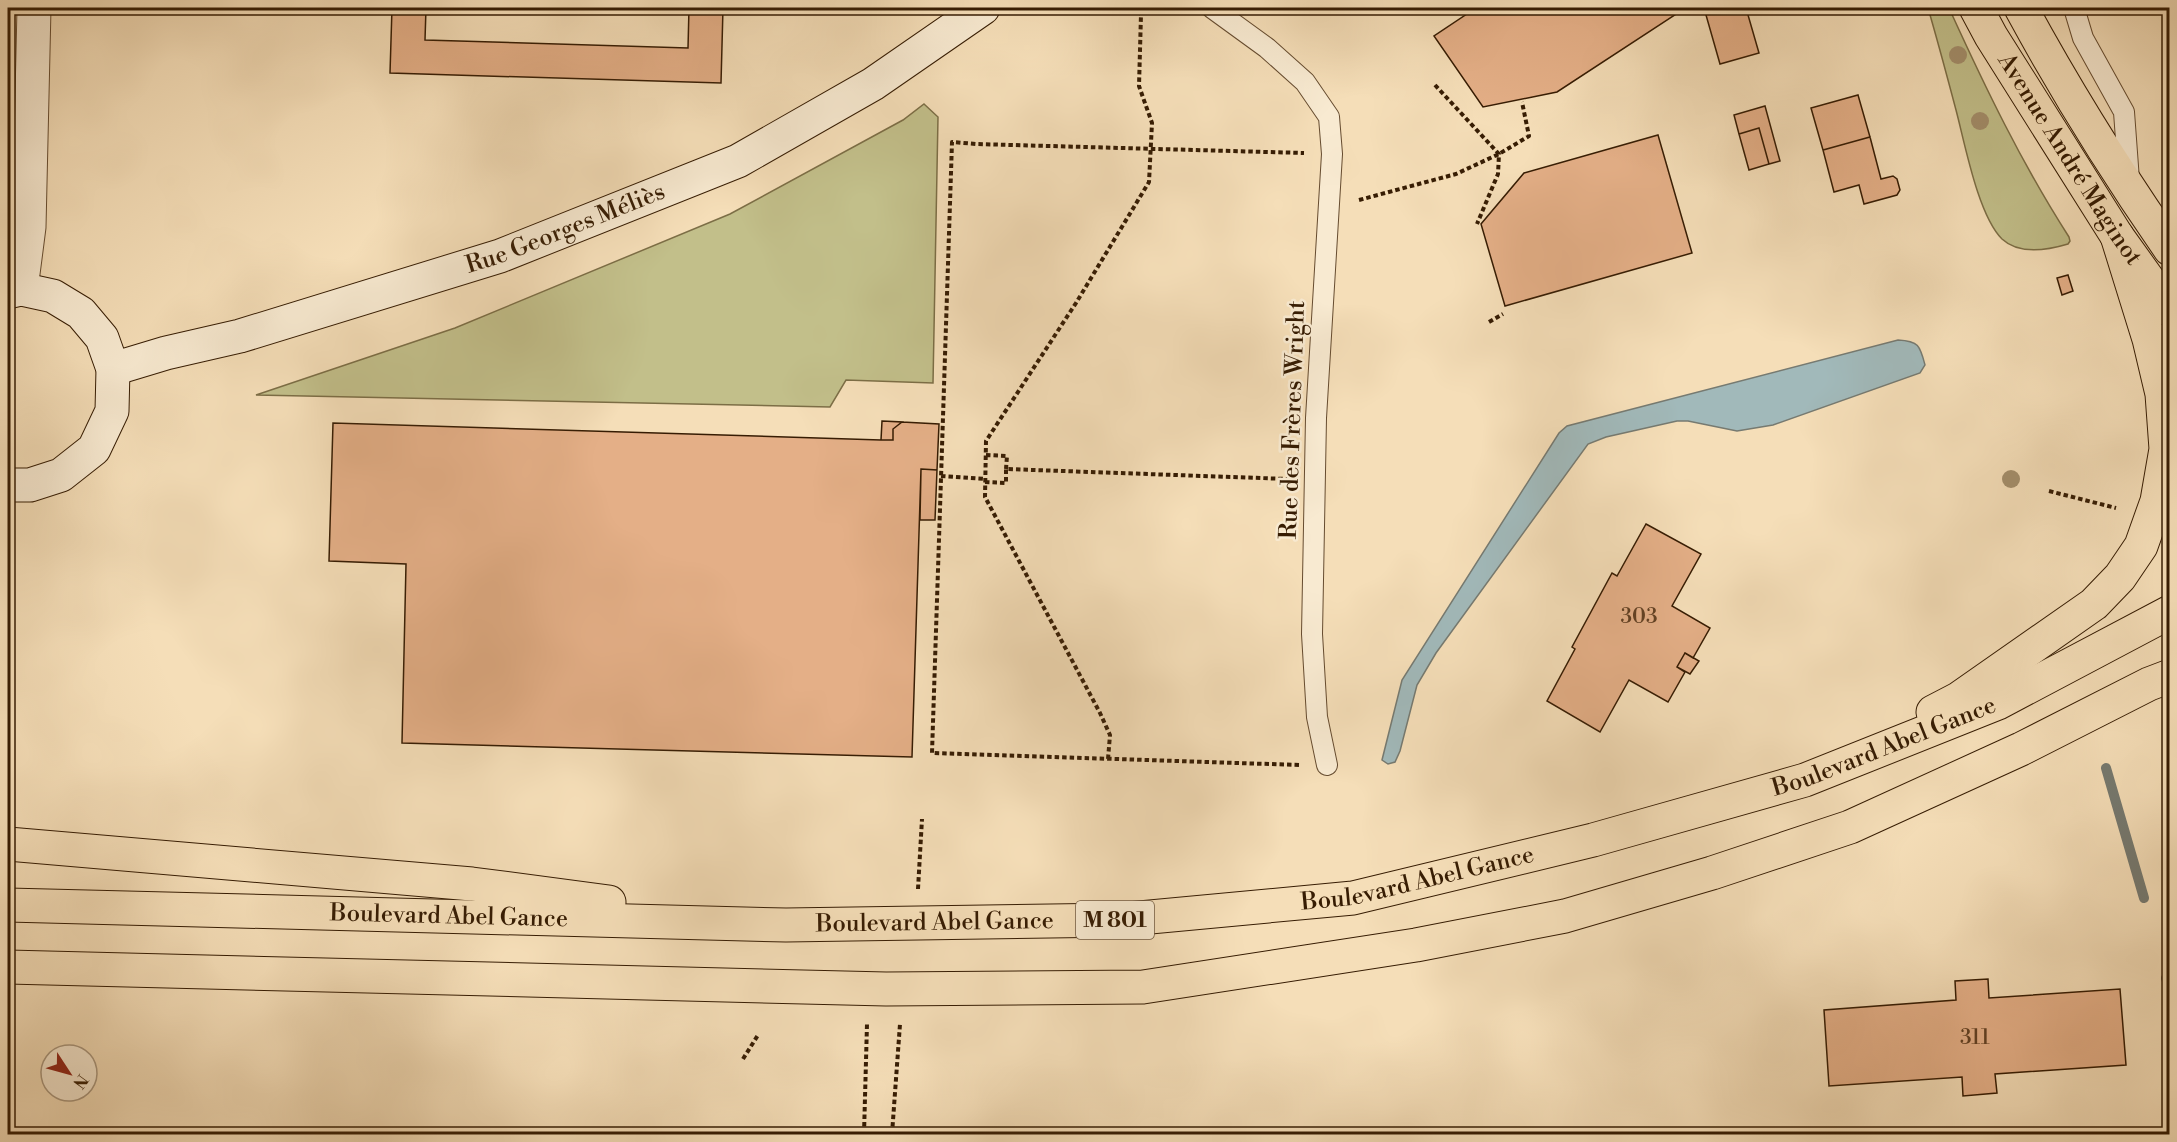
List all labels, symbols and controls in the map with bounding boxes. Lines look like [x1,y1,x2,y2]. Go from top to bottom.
street label: Avenue André Maginot [1990,47,2149,272]
street label: Rue Georges Méliès [462,177,669,281]
street label: Rue des Frères Wright [1274,300,1312,540]
house number: 303 [1620,604,1658,630]
street label: Boulevard Abel Gance [1767,690,2001,804]
street label: Boulevard Abel Gance [1298,840,1537,918]
street label: Boulevard Abel Gance [328,898,568,934]
road number: M 801 [1076,901,1154,939]
street label: Boulevard Abel Gance [814,906,1054,940]
house number: 311 [1960,1025,1990,1051]
north arrow [39,1043,99,1103]
text: N [68,1070,92,1093]

